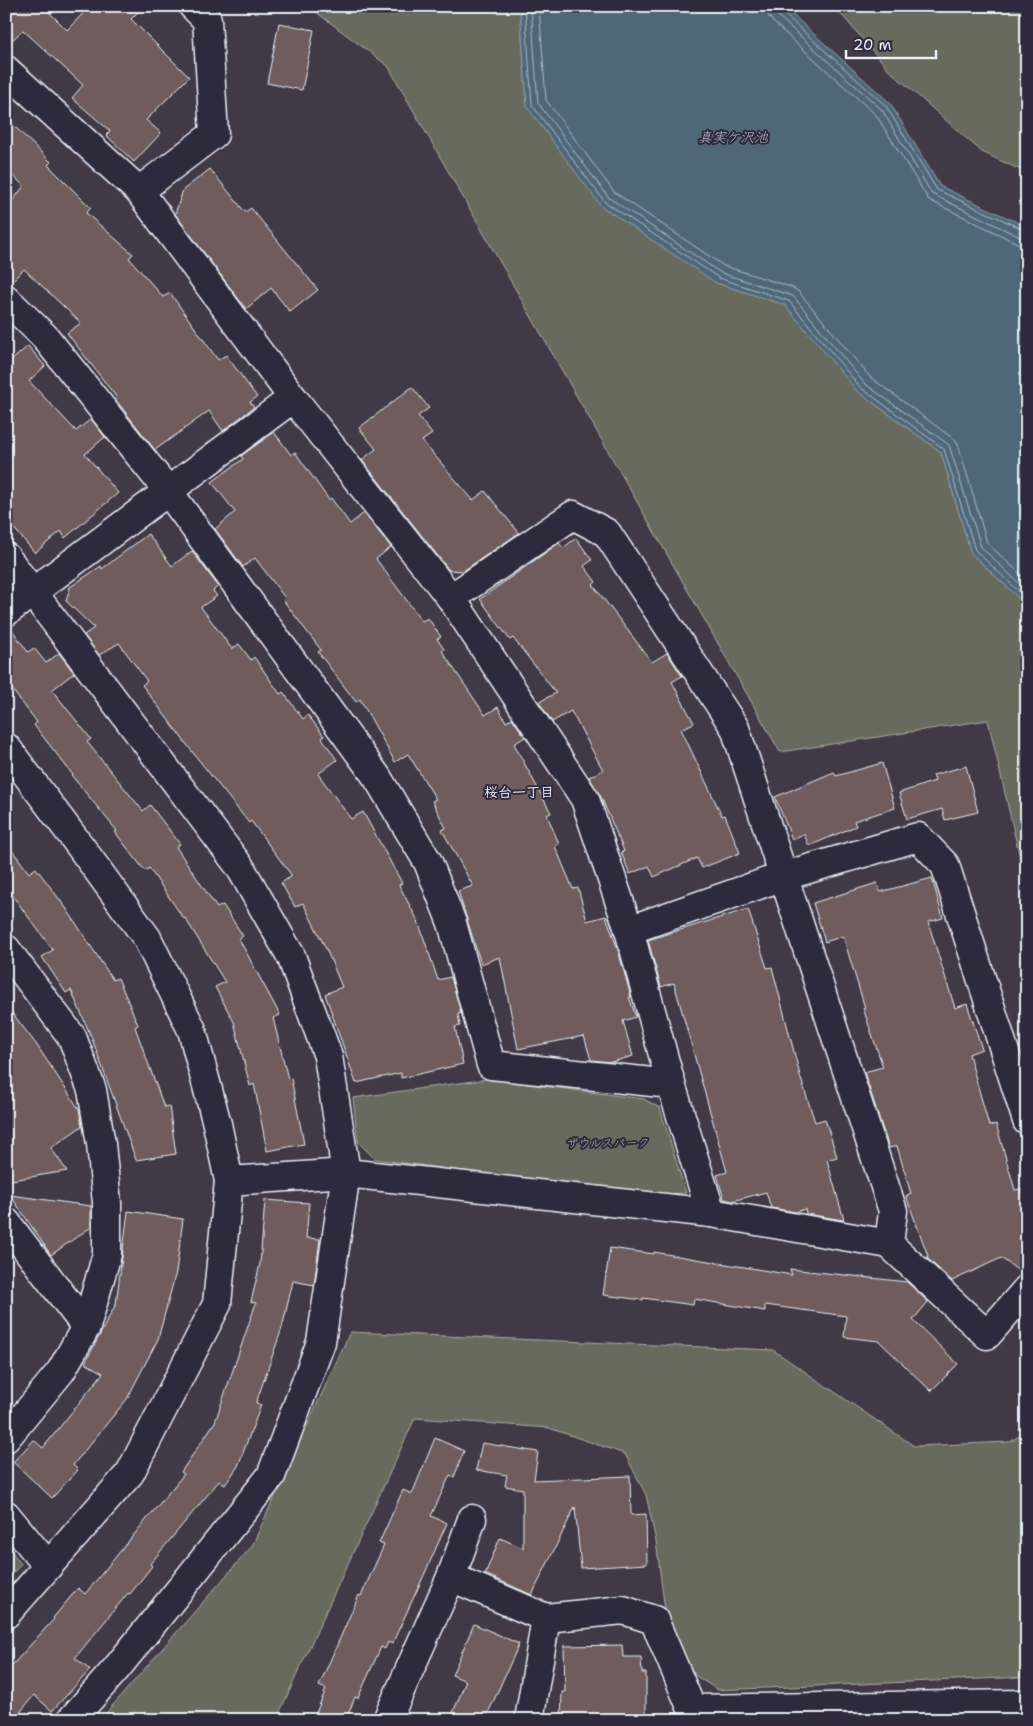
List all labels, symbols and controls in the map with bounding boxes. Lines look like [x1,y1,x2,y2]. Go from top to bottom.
scale bar [846,28,936,60]
text: 20 m [853,35,892,55]
water label: 真実ケ沢池 [698,128,769,146]
district label: 桜台一丁目 [484,783,554,801]
park label: ザウルスパーク [566,1135,650,1151]

